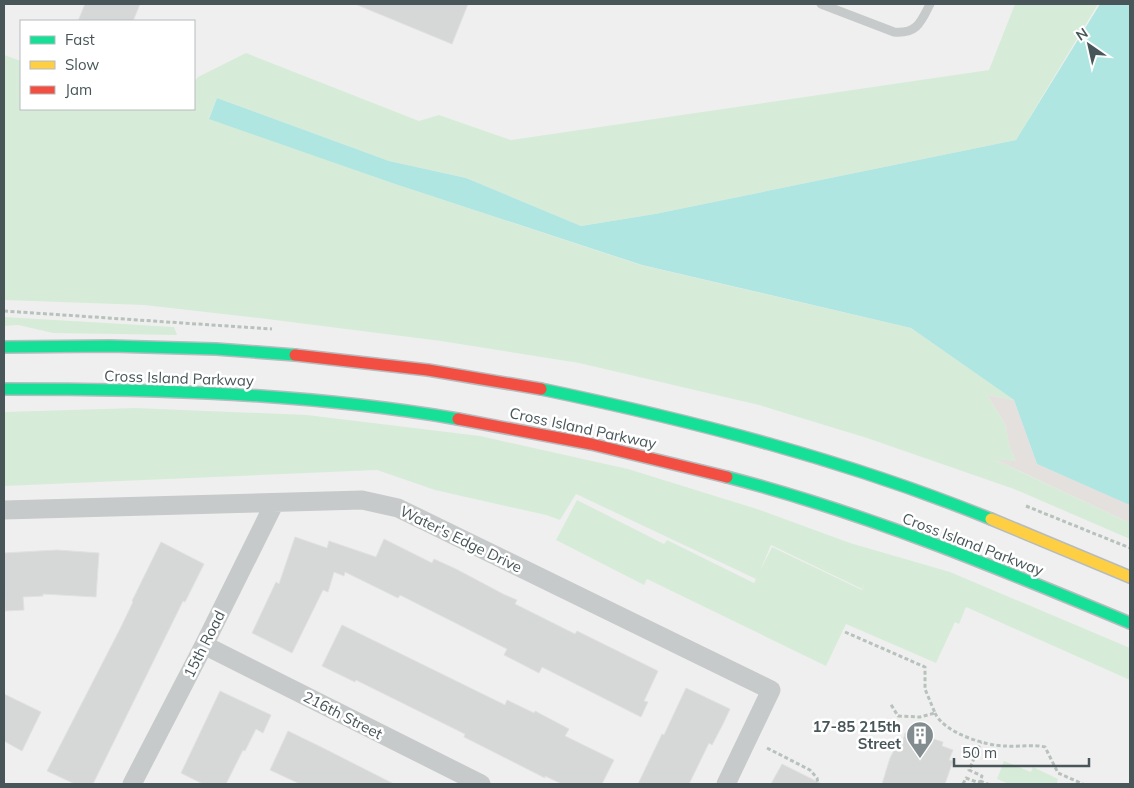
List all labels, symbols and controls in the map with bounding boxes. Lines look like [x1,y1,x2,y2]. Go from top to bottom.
legend [20,20,195,110]
north arrow [1064,20,1114,70]
text: N [1072,24,1091,45]
text: Fast [65,30,95,49]
text: Slow [65,55,99,74]
text: Jam [65,80,92,99]
street label: Cross Island Parkway [104,366,254,390]
street label: Cross Island Parkway [508,403,658,453]
street label: Water's Edge Drive [397,501,525,577]
street label: Cross Island Parkway [900,508,1046,580]
street label: 15th Road [179,607,229,681]
street label: 216th Street [300,687,386,743]
place label: 17-85 215th Street [813,717,901,753]
building icon: 17-85 215th Street [905,720,935,759]
scale bar [954,736,1089,768]
text: 50 m [962,743,997,762]

